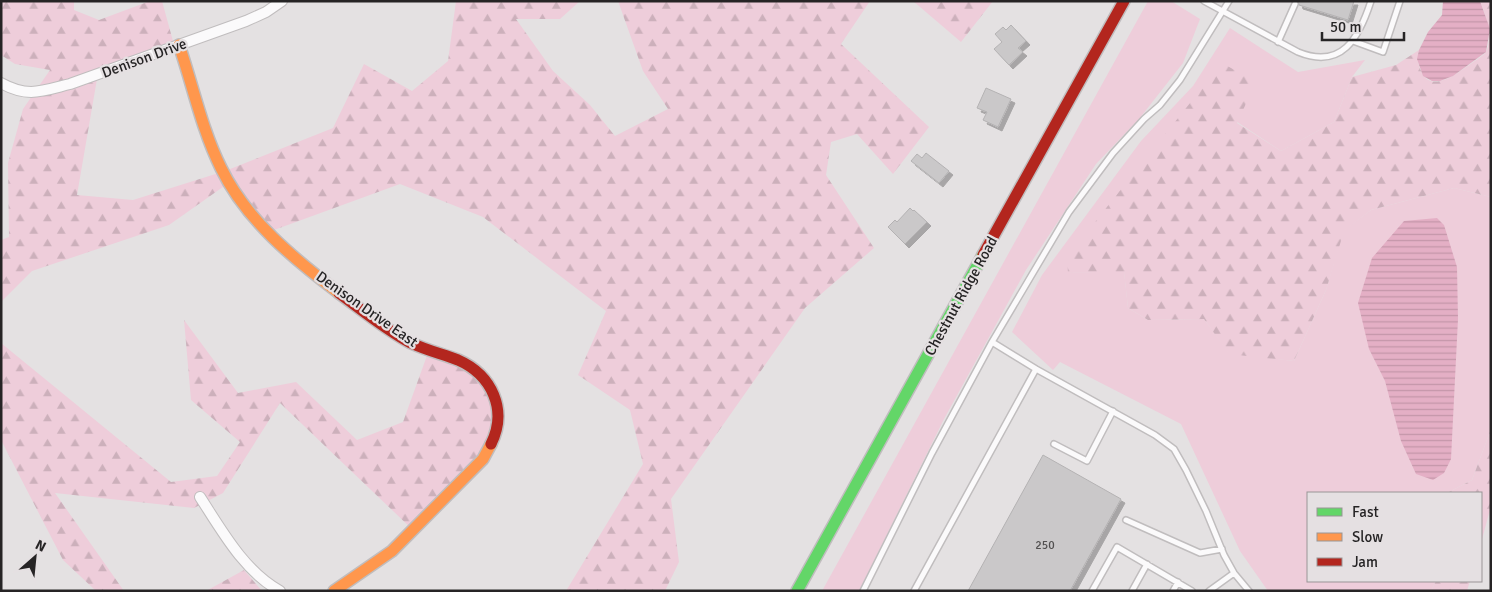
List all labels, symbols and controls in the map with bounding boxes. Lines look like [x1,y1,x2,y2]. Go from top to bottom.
scale bar [1322,10,1404,42]
text: 50 m [1330,18,1361,36]
street label: Denison Drive [99,34,189,82]
street label: Chestnut Ridge Road [921,233,1001,359]
street label: Denison Drive East [313,267,421,351]
legend [1307,492,1482,582]
text: Fast [1352,503,1379,521]
text: Slow [1352,528,1383,546]
north arrow [10,532,60,582]
text: N [32,536,49,556]
house number: 250 [1035,538,1055,553]
text: Jam [1352,553,1378,571]

